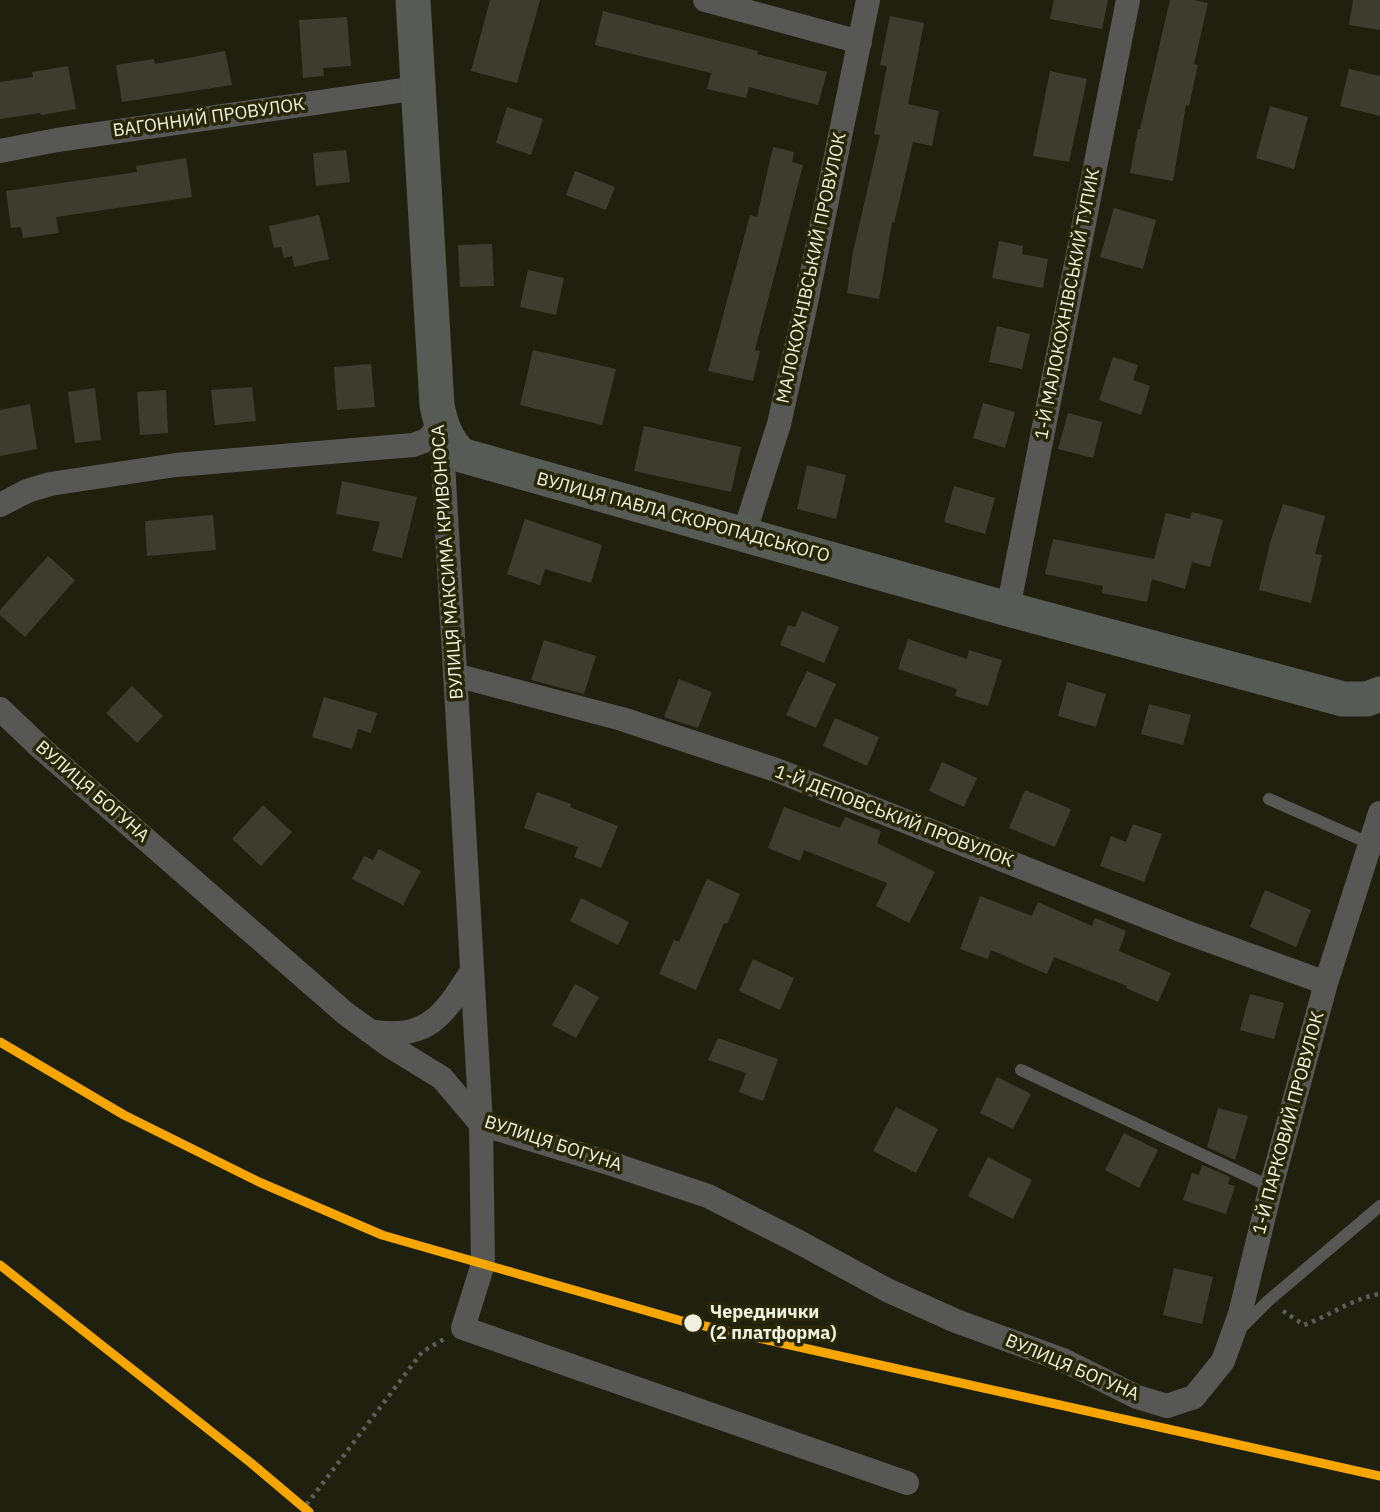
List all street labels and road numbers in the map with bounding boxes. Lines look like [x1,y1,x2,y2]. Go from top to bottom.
street label: ВАГОННИЙ ПРОВУЛОК [112,94,306,142]
street label: МАЛОКОХНІВСЬКИЙ ПРОВУЛОК [773,131,851,405]
street label: 1-Й МАЛОКОХНІВСЬКИЙ ТУПИК [1031,167,1105,441]
street label: ВУЛИЦЯ МАКСИМА КРИВОНОСА [428,424,468,700]
street label: ВУЛИЦЯ ПАВЛА СКОРОПАДСЬКОГО [534,468,832,568]
street label: ВУЛИЦЯ БОГУНА [31,737,153,847]
street label: 1-Й ДЕПОВСЬКИЙ ПРОВУЛОК [772,761,1016,873]
street label: 1-Й ПАРКОВИЙ ПРОВУЛОК [1249,1009,1329,1237]
street label: ВУЛИЦЯ БОГУНА [481,1112,625,1176]
street label: ВУЛИЦЯ БОГУНА [1002,1330,1142,1406]

